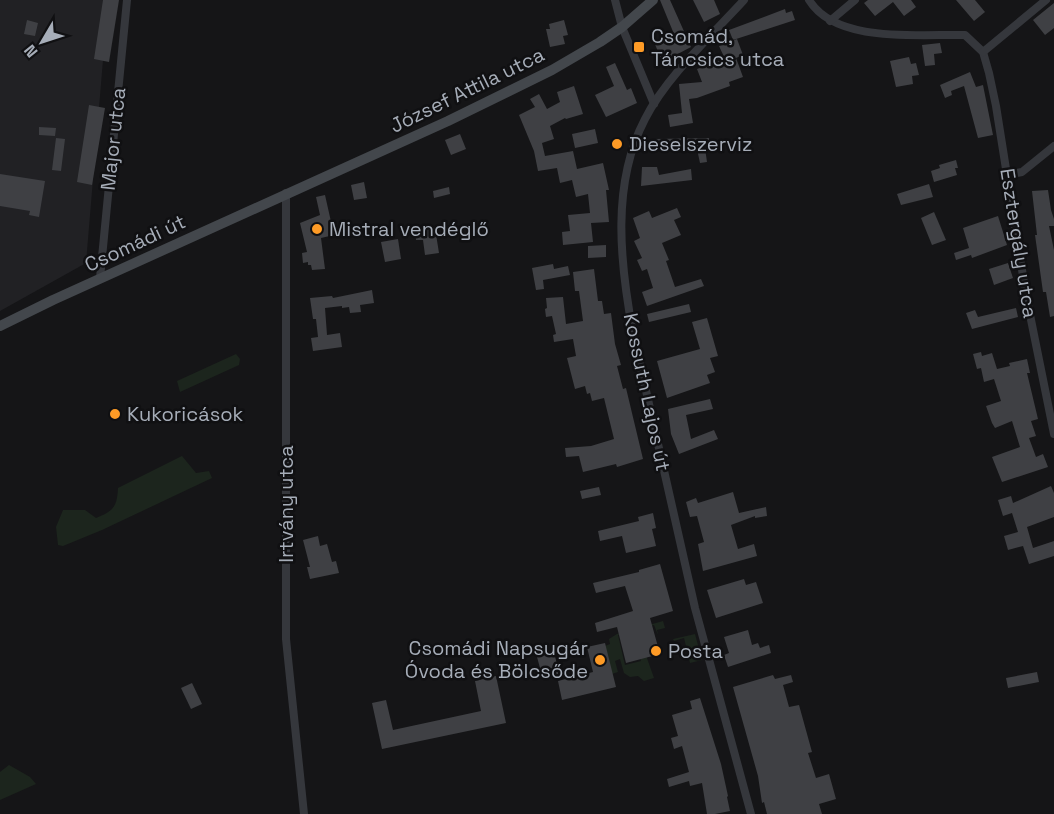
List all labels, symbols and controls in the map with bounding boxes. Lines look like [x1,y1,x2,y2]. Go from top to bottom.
north arrow [12,12,72,72]
place label: Csomád, Táncsics utca [651,23,784,72]
text: N [19,40,42,62]
marker: Csomád, Táncsics utca [632,40,646,54]
street label: József Attila utca [385,41,549,139]
street label: Major utca [95,86,131,192]
place label: Dieselszerviz [629,131,752,157]
marker: Dieselszerviz [610,137,624,151]
street label: Esztergály utca [994,166,1044,320]
street label: Csomádi út [80,208,190,278]
place label: Mistral vendéglő [329,216,489,242]
marker: Mistral vendéglő [310,222,324,236]
street label: Kossuth Lajos út [618,311,676,473]
place label: Kukoricások [127,401,244,427]
marker: Kukoricások [108,407,122,421]
street label: Irtvány utca [273,445,299,563]
place label: Csomádi Napsugár Óvoda és Bölcsőde [405,635,588,684]
place label: Posta [668,638,723,664]
marker: Posta [649,644,663,658]
marker: Csomádi Napsugár Óvoda és Bölcsőde [593,653,607,667]

